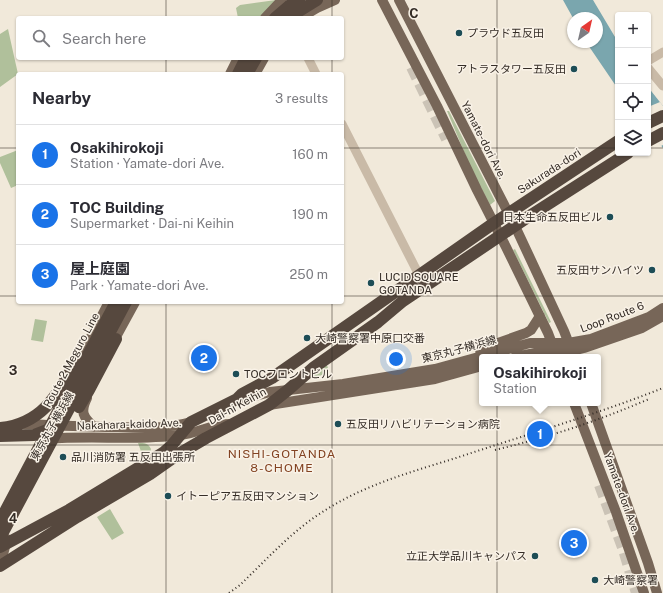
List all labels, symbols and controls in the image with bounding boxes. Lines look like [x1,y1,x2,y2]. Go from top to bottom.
text: C [409,6,419,21]
north arrow [567,12,603,48]
map controls [615,12,651,156]
button: + [615,12,651,48]
search box [16,16,344,60]
icon: search [30,27,52,49]
place label: プラウド五反田 [467,27,544,39]
marker: プラウド五反田 [454,28,464,38]
text: Search here [62,30,146,47]
button: − [615,48,651,84]
place label: アトラスタワー五反田 [456,63,566,75]
marker: アトラスタワー五反田 [569,64,579,74]
button: locate [615,84,651,120]
text: Nearby [32,88,91,108]
text: 3 results [275,91,328,106]
street label: Yamate-dori Ave. [459,99,509,181]
button: layers [615,120,651,156]
text: Osakihirokoji [70,139,164,156]
street label: Sakurada-dori [515,146,583,196]
text: 1 [42,147,48,162]
text: 160 m [292,147,328,162]
text: Station · Yamate-dori Ave. [70,156,224,171]
text: TOC Building [70,199,164,216]
text: 2 [41,207,49,222]
text: 190 m [292,207,328,222]
place label: 日本生命五反田ビル [503,211,602,223]
marker: 日本生命五反田ビル [605,212,615,222]
text: Supermarket · Dai-ni Keihin [70,216,234,231]
text: 屋上庭園 [70,260,130,277]
place label: 五反田サンハイツ [556,264,644,276]
marker: 五反田サンハイツ [647,265,657,275]
text: 3 [41,267,49,282]
text: 250 m [290,267,328,282]
place label: LUCID SQUARE GOTANDA [379,271,459,296]
text: Park · Yamate-dori Ave. [70,278,208,293]
marker: LUCID SQUARE GOTANDA [366,278,376,288]
street label: Loop Route 6 [578,299,646,335]
street label: Route 2 Meguro Line [41,310,101,410]
place label: 大崎警察署中原口交番 [315,332,425,344]
marker: 大崎警察署中原口交番 [302,333,312,343]
street label: 東京丸子横浜線 [420,333,498,365]
pin: 2 [191,343,217,373]
your location [386,349,406,369]
popup [479,354,601,406]
text: 3 [9,363,18,378]
text: Osakihirokoji [493,364,587,381]
place label: TOCフロントビル [244,368,332,380]
marker: TOCフロントビル [231,369,241,379]
text: Station [493,381,537,396]
street label: Dai-ni Keihin [206,385,268,427]
street label: 東京丸子横浜線 [28,389,76,463]
street label: Nakahara-kaido Ave. [76,416,182,432]
place label: 五反田リハビリテーション病院 [346,418,500,430]
marker: 五反田リハビリテーション病院 [333,419,343,429]
pin: 1 [527,419,553,449]
district label: NISHI-GOTANDA 8-CHOME [228,447,336,475]
place label: 品川消防署 五反田出張所 [71,451,196,463]
street label: Yamate-dori Ave. [602,451,642,535]
marker: 品川消防署 五反田出張所 [58,452,68,462]
place label: イトーピア五反田マンション [176,490,319,502]
marker: イトーピア五反田マンション [163,491,173,501]
text: 4 [9,511,18,526]
pin: 3 [561,528,587,558]
place label: 立正大学品川キャンパス [406,550,527,562]
marker: 立正大学品川キャンパス [530,551,540,561]
place label: 大崎警察署 [603,574,658,586]
marker: 大崎警察署 [590,575,600,585]

